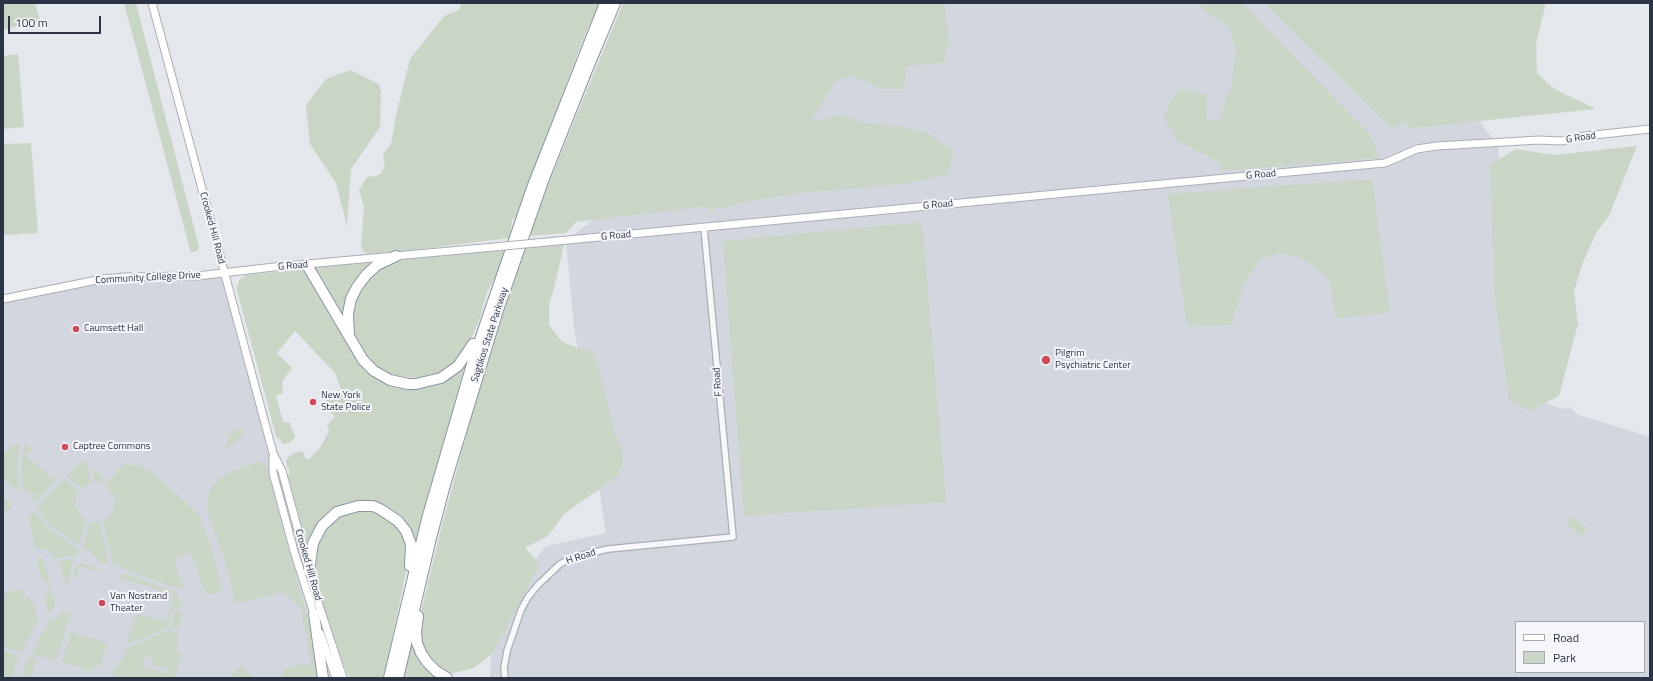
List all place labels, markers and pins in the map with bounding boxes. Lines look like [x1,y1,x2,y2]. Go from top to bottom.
place label: Caumsett Hall [84,323,143,335]
marker: Caumsett Hall [71,324,81,334]
place label: Pilgrim Psychiatric Center [1055,348,1131,372]
marker: Pilgrim Psychiatric Center [1040,354,1052,366]
place label: New York State Police [321,390,371,414]
marker: New York State Police [308,397,318,407]
place label: Captree Commons [73,441,150,453]
marker: Captree Commons [60,442,70,452]
place label: Van Nostrand Theater [110,591,167,614]
marker: Van Nostrand Theater [97,598,107,608]

